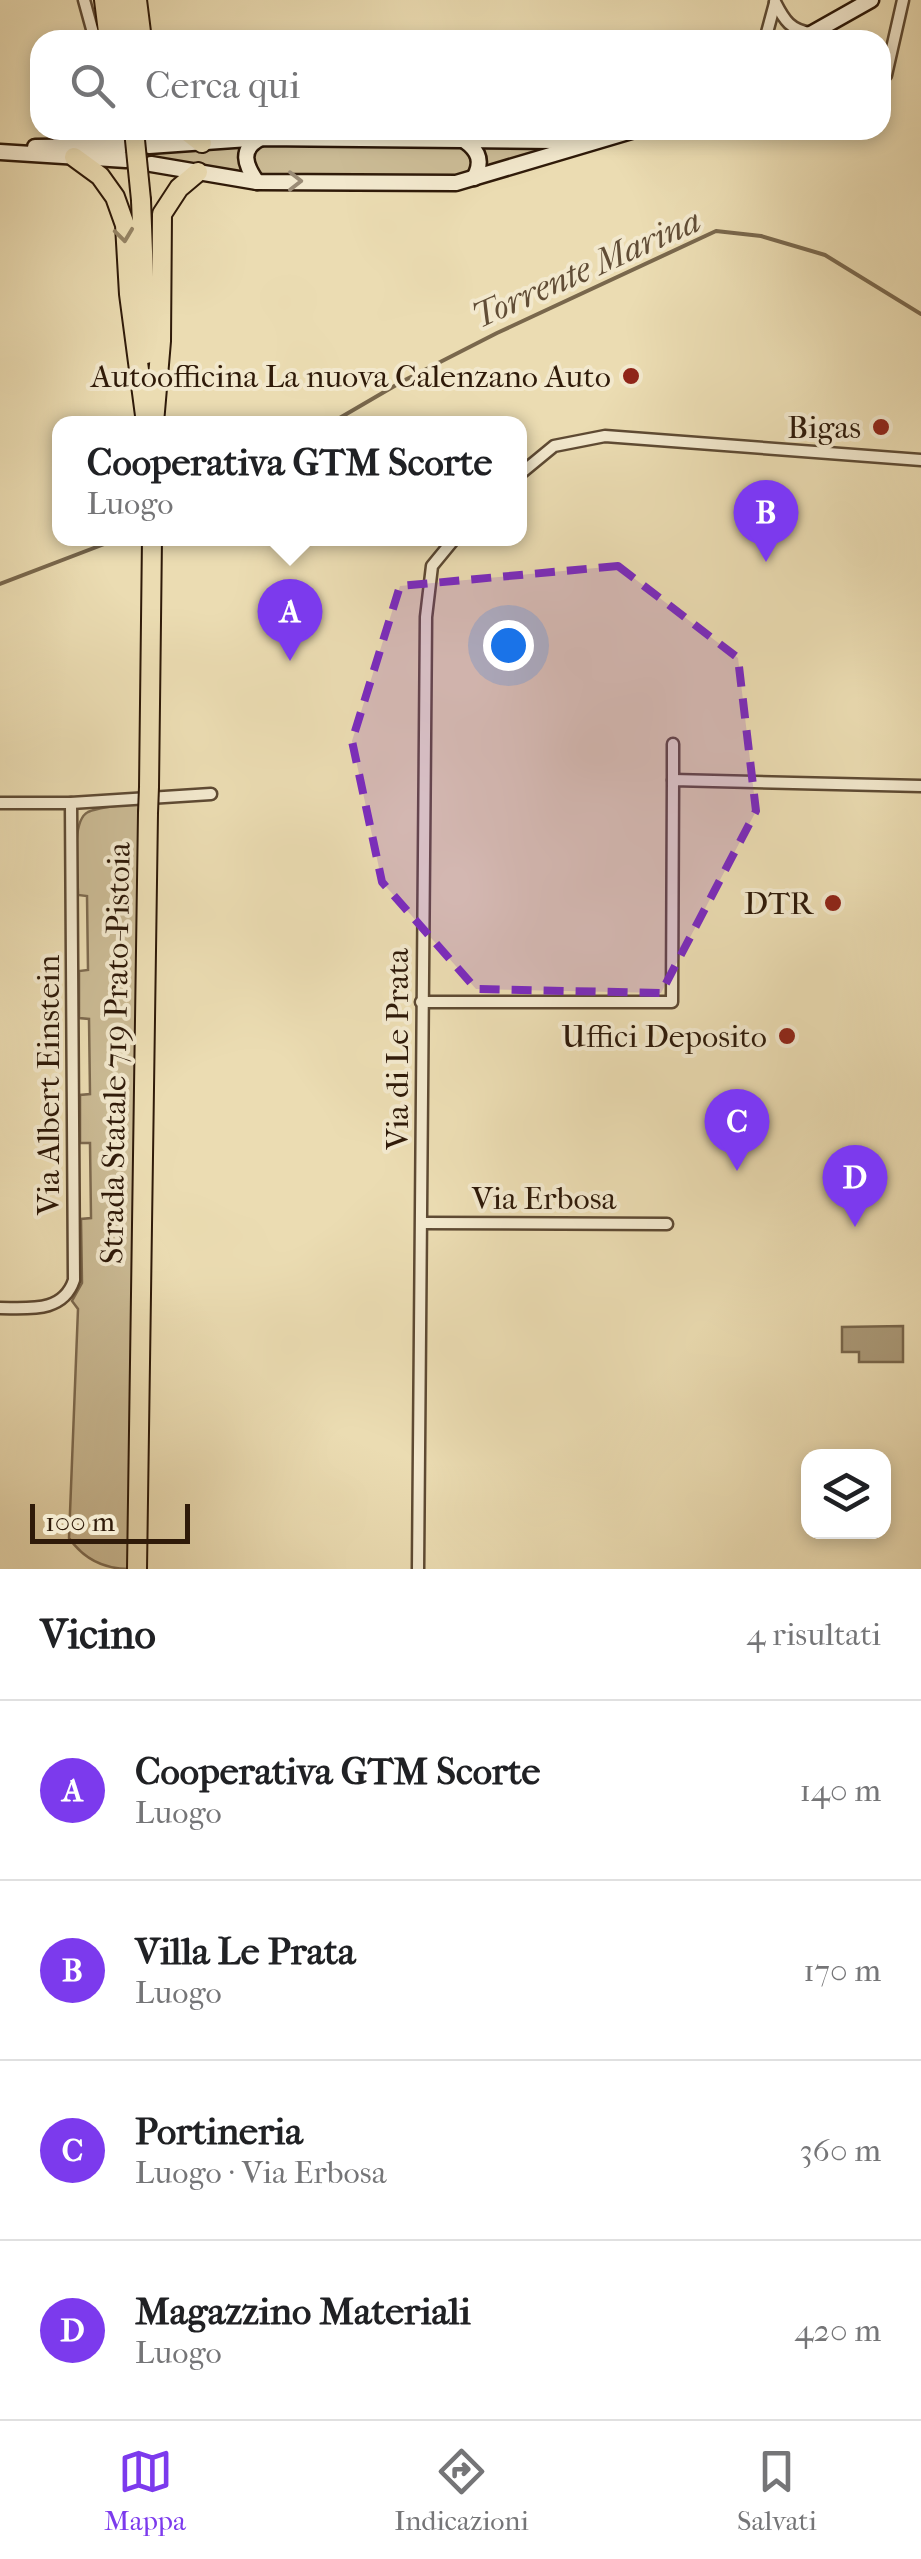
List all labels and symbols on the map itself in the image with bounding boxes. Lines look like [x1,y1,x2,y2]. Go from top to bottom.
one-way arrow [288,170,303,192]
water label: Torrente Marina [466,200,707,337]
one-way arrow [113,227,134,243]
place label: Autoofficina La nuova Calenzano Auto [89,358,611,395]
marker: Autoofficina La nuova Calenzano Auto [620,365,642,387]
place label: Bigas [787,409,861,446]
marker: Bigas [870,416,892,438]
pin: B [734,480,798,562]
pin: A [258,578,322,661]
your location [483,620,534,671]
street label: Strada Statale 719 Prato-Pistoia [93,840,138,1264]
place label: DTR [744,885,815,922]
marker: DTR [822,892,844,914]
street label: Via di Le Prata [379,947,416,1151]
street label: Via Albert Einstein [30,954,67,1216]
place label: Uffici Deposito [561,1018,767,1055]
marker: Uffici Deposito [776,1025,798,1047]
pin: C [704,1088,770,1171]
pin: D [822,1144,888,1227]
street label: Via Erbosa [471,1180,618,1217]
scale bar [30,1499,190,1544]

